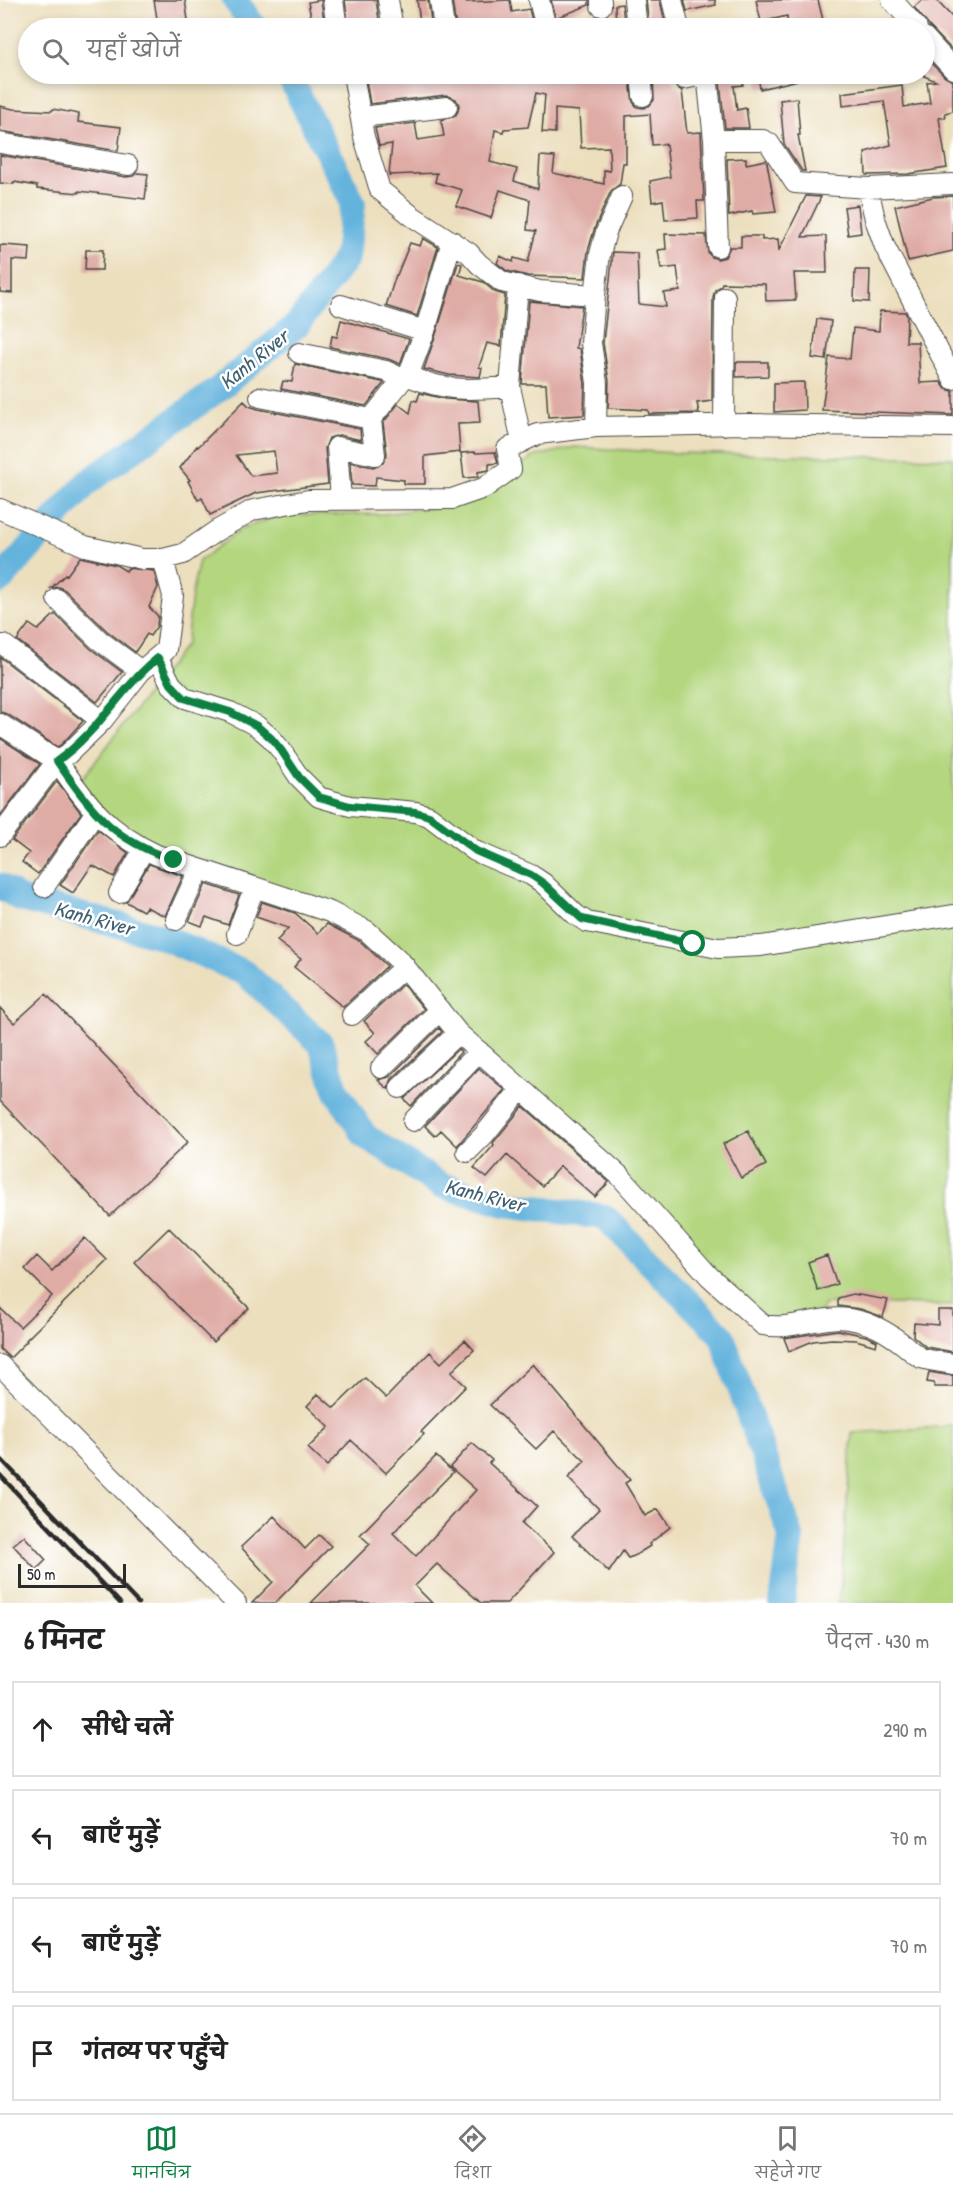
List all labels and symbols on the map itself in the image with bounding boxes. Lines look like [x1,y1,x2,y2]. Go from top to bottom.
water label: Kanh River [213,320,297,396]
route end [160,846,186,872]
water label: Kanh River [51,893,140,943]
route start [679,930,705,956]
water label: Kanh River [442,1171,531,1220]
scale bar [18,1561,126,1588]

